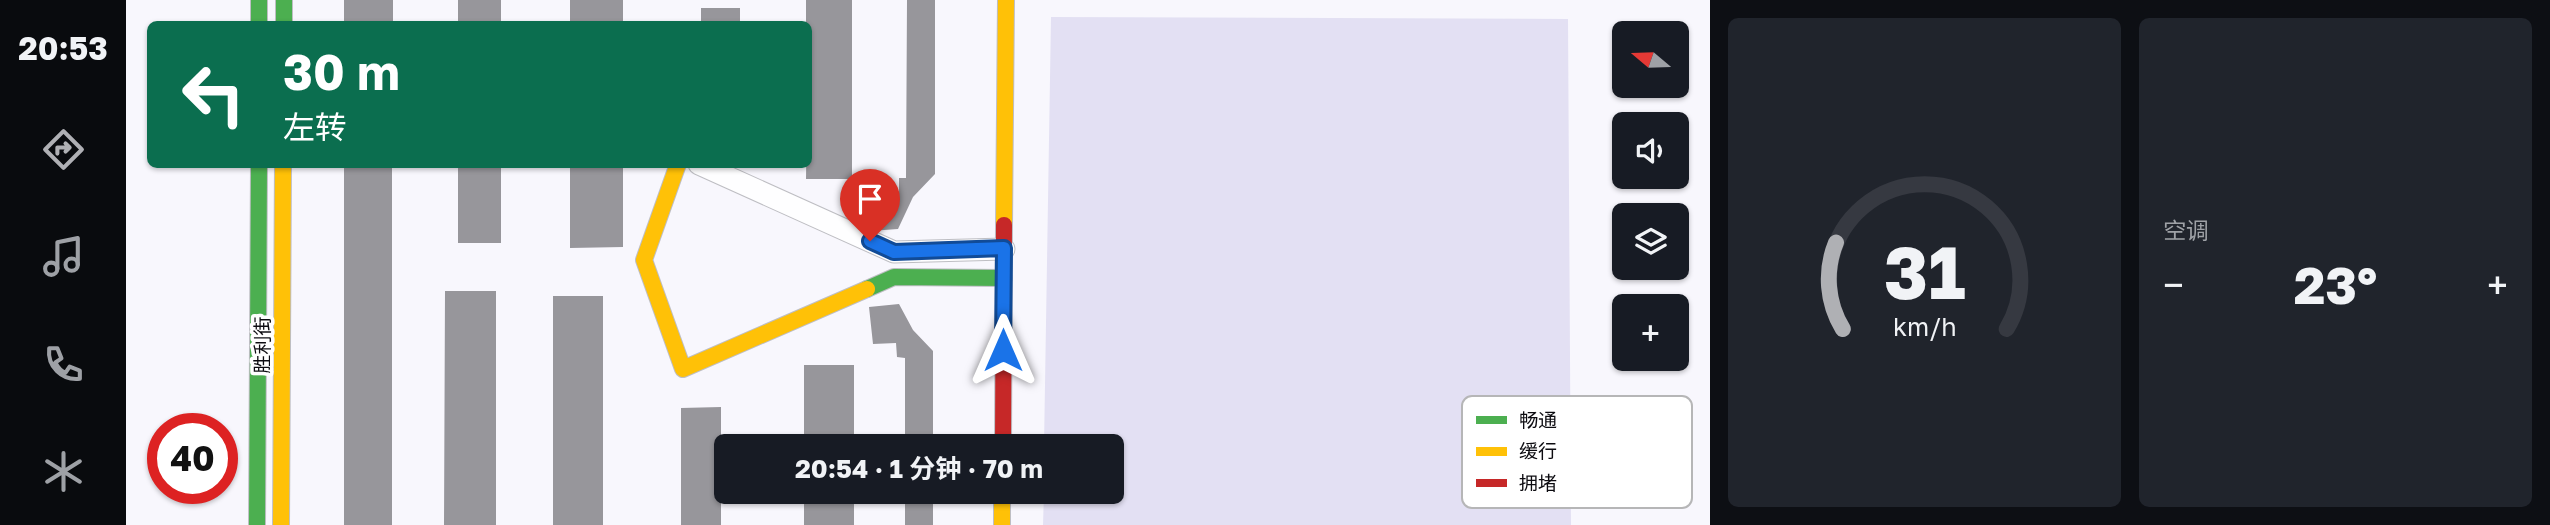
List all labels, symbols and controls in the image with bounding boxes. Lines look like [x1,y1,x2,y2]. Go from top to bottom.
north arrow [1612,21,1689,98]
map controls [1612,21,1689,371]
text: 20:53 [18,29,108,67]
text: 30 m [283,42,400,101]
icon: left [168,49,259,140]
text: 左转 [283,108,347,146]
button: sound [1612,112,1689,189]
icon: directions [39,125,88,174]
pin [840,169,900,241]
icon: arrive [851,180,889,218]
button: layers [1612,203,1689,280]
text: 空调 [2163,216,2209,244]
text: 31 [1884,228,1965,315]
icon: music [39,232,88,281]
text: 23° [2294,253,2377,315]
text: − [2163,262,2184,307]
text: + [2487,262,2508,307]
button: + [1612,294,1689,371]
text: km/h [1893,310,1956,341]
position arrow [966,313,1040,387]
street label: 胜利街 [250,316,273,374]
icon: phone [39,340,88,389]
legend [1462,396,1692,508]
text: 畅通 [1519,408,1557,431]
speed limit sign: 40 [147,413,238,504]
text: 缓行 [1519,439,1557,462]
icon: climate [39,447,88,496]
text: 20:54 · 1 分钟 · 70 m [795,453,1043,484]
text: 拥堵 [1519,471,1557,494]

